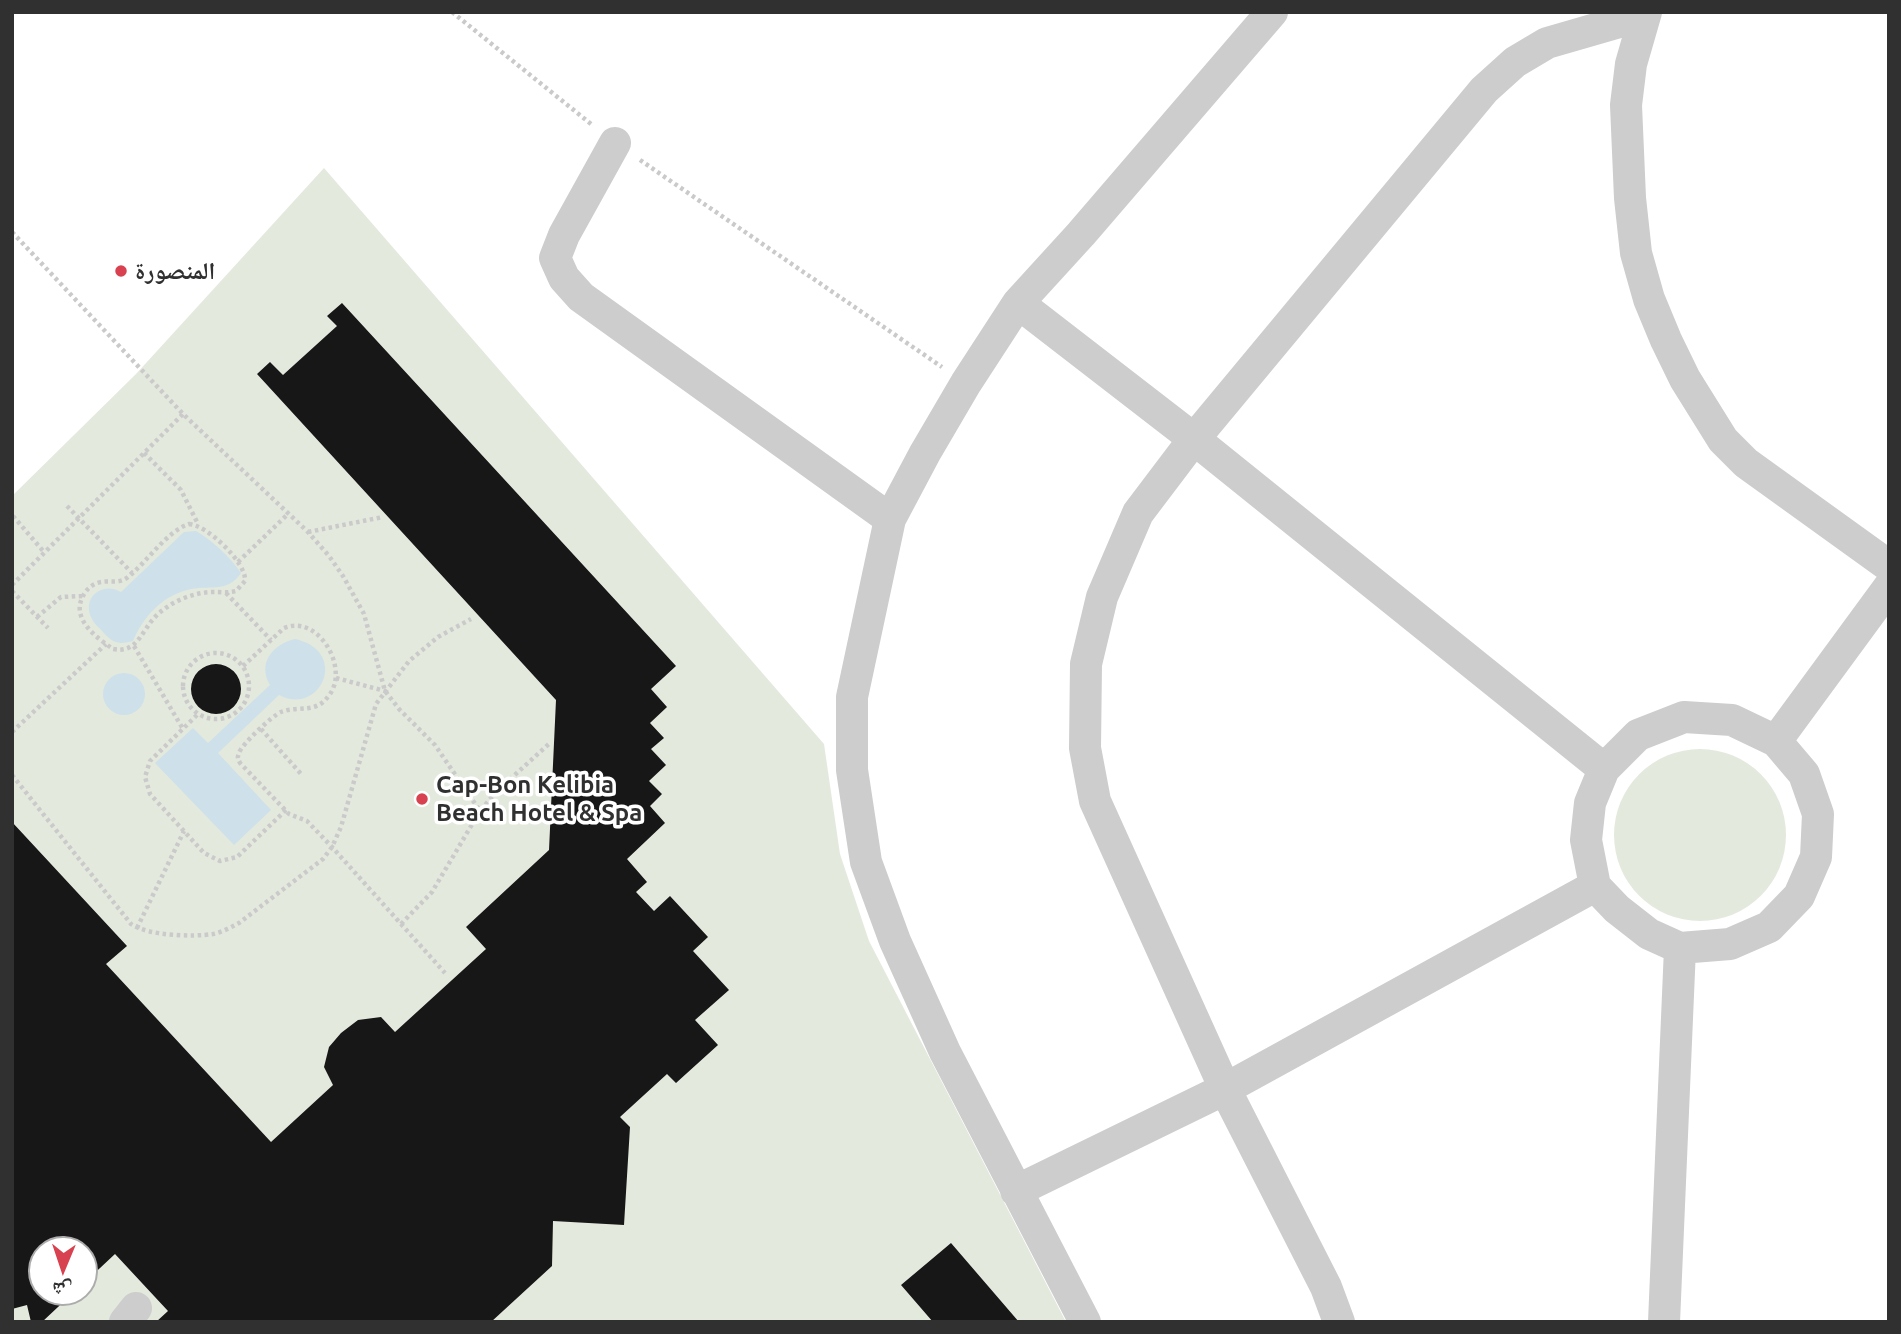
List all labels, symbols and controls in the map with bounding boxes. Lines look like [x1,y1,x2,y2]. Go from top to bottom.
place label: المنصورة [135,257,215,285]
marker: المنصورة [113,263,129,279]
place label: Cap-Bon Kelibia Beach Hotel & Spa [436,771,642,827]
marker: Cap-Bon Kelibia Beach Hotel & Spa [414,791,430,807]
north arrow [28,1236,98,1306]
text: ش [52,1279,73,1301]

